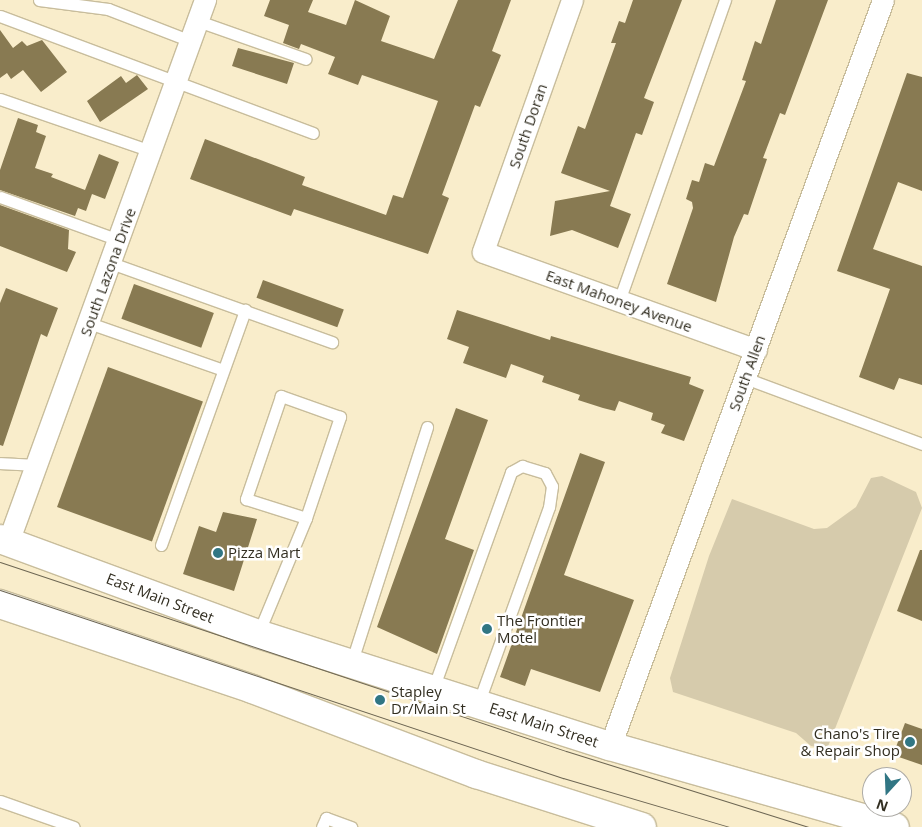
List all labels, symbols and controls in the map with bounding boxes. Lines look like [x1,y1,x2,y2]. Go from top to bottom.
street label: South Doran [505,81,551,171]
street label: South Lazona Drive [76,205,140,339]
street label: East Mahoney Avenue [543,266,695,336]
street label: South Allen [725,333,769,413]
place label: Pizza Mart [228,544,300,562]
marker: Pizza Mart [212,547,224,559]
street label: East Main Street [104,569,216,627]
place label: The Frontier Motel [497,611,583,646]
marker: The Frontier Motel [481,623,493,635]
place label: Stapley Dr/Main St [391,682,466,717]
marker: Stapley Dr/Main St [373,693,387,707]
street label: East Main Street [487,699,601,751]
place label: Chano's Tire & Repair Shop [801,724,900,759]
marker: Chano's Tire & Repair Shop [904,736,916,748]
north arrow [862,767,912,817]
text: N [873,795,891,817]

